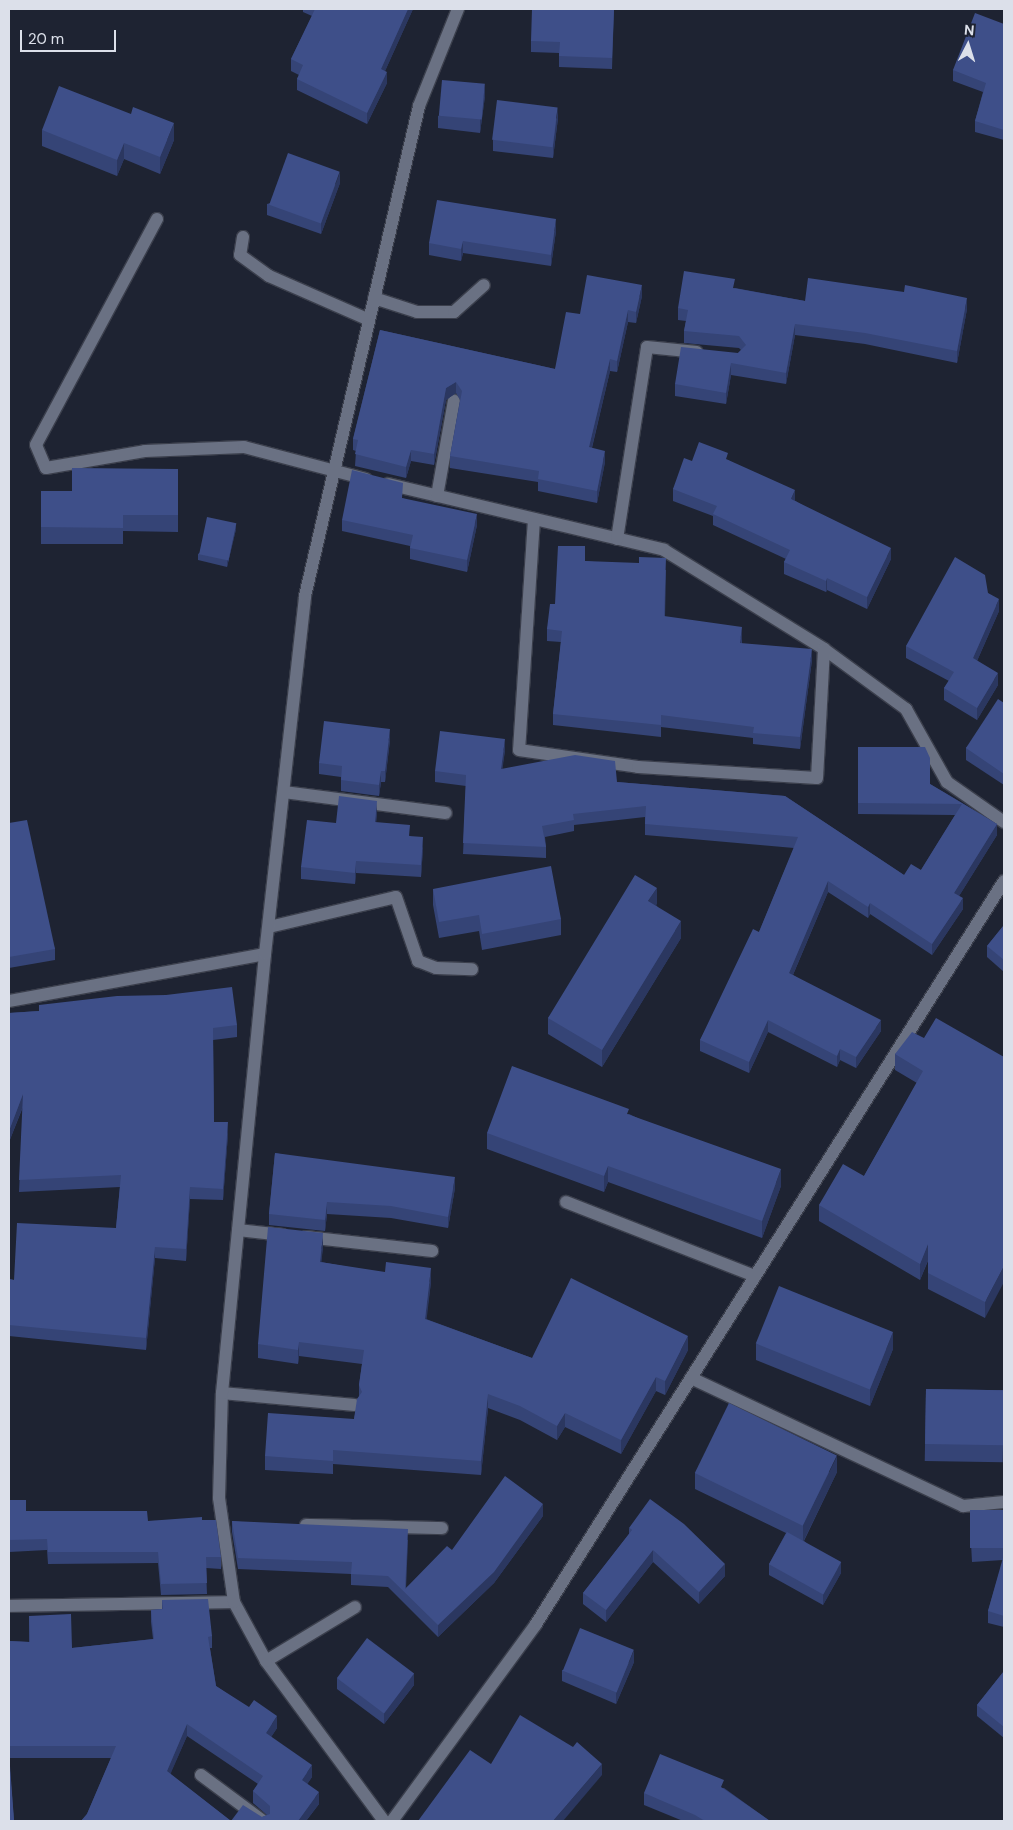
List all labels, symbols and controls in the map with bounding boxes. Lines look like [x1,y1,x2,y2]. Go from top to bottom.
scale bar [22,20,119,52]
north arrow [943,20,993,70]
text: N [963,21,975,39]
text: 20 m [28,29,64,49]

